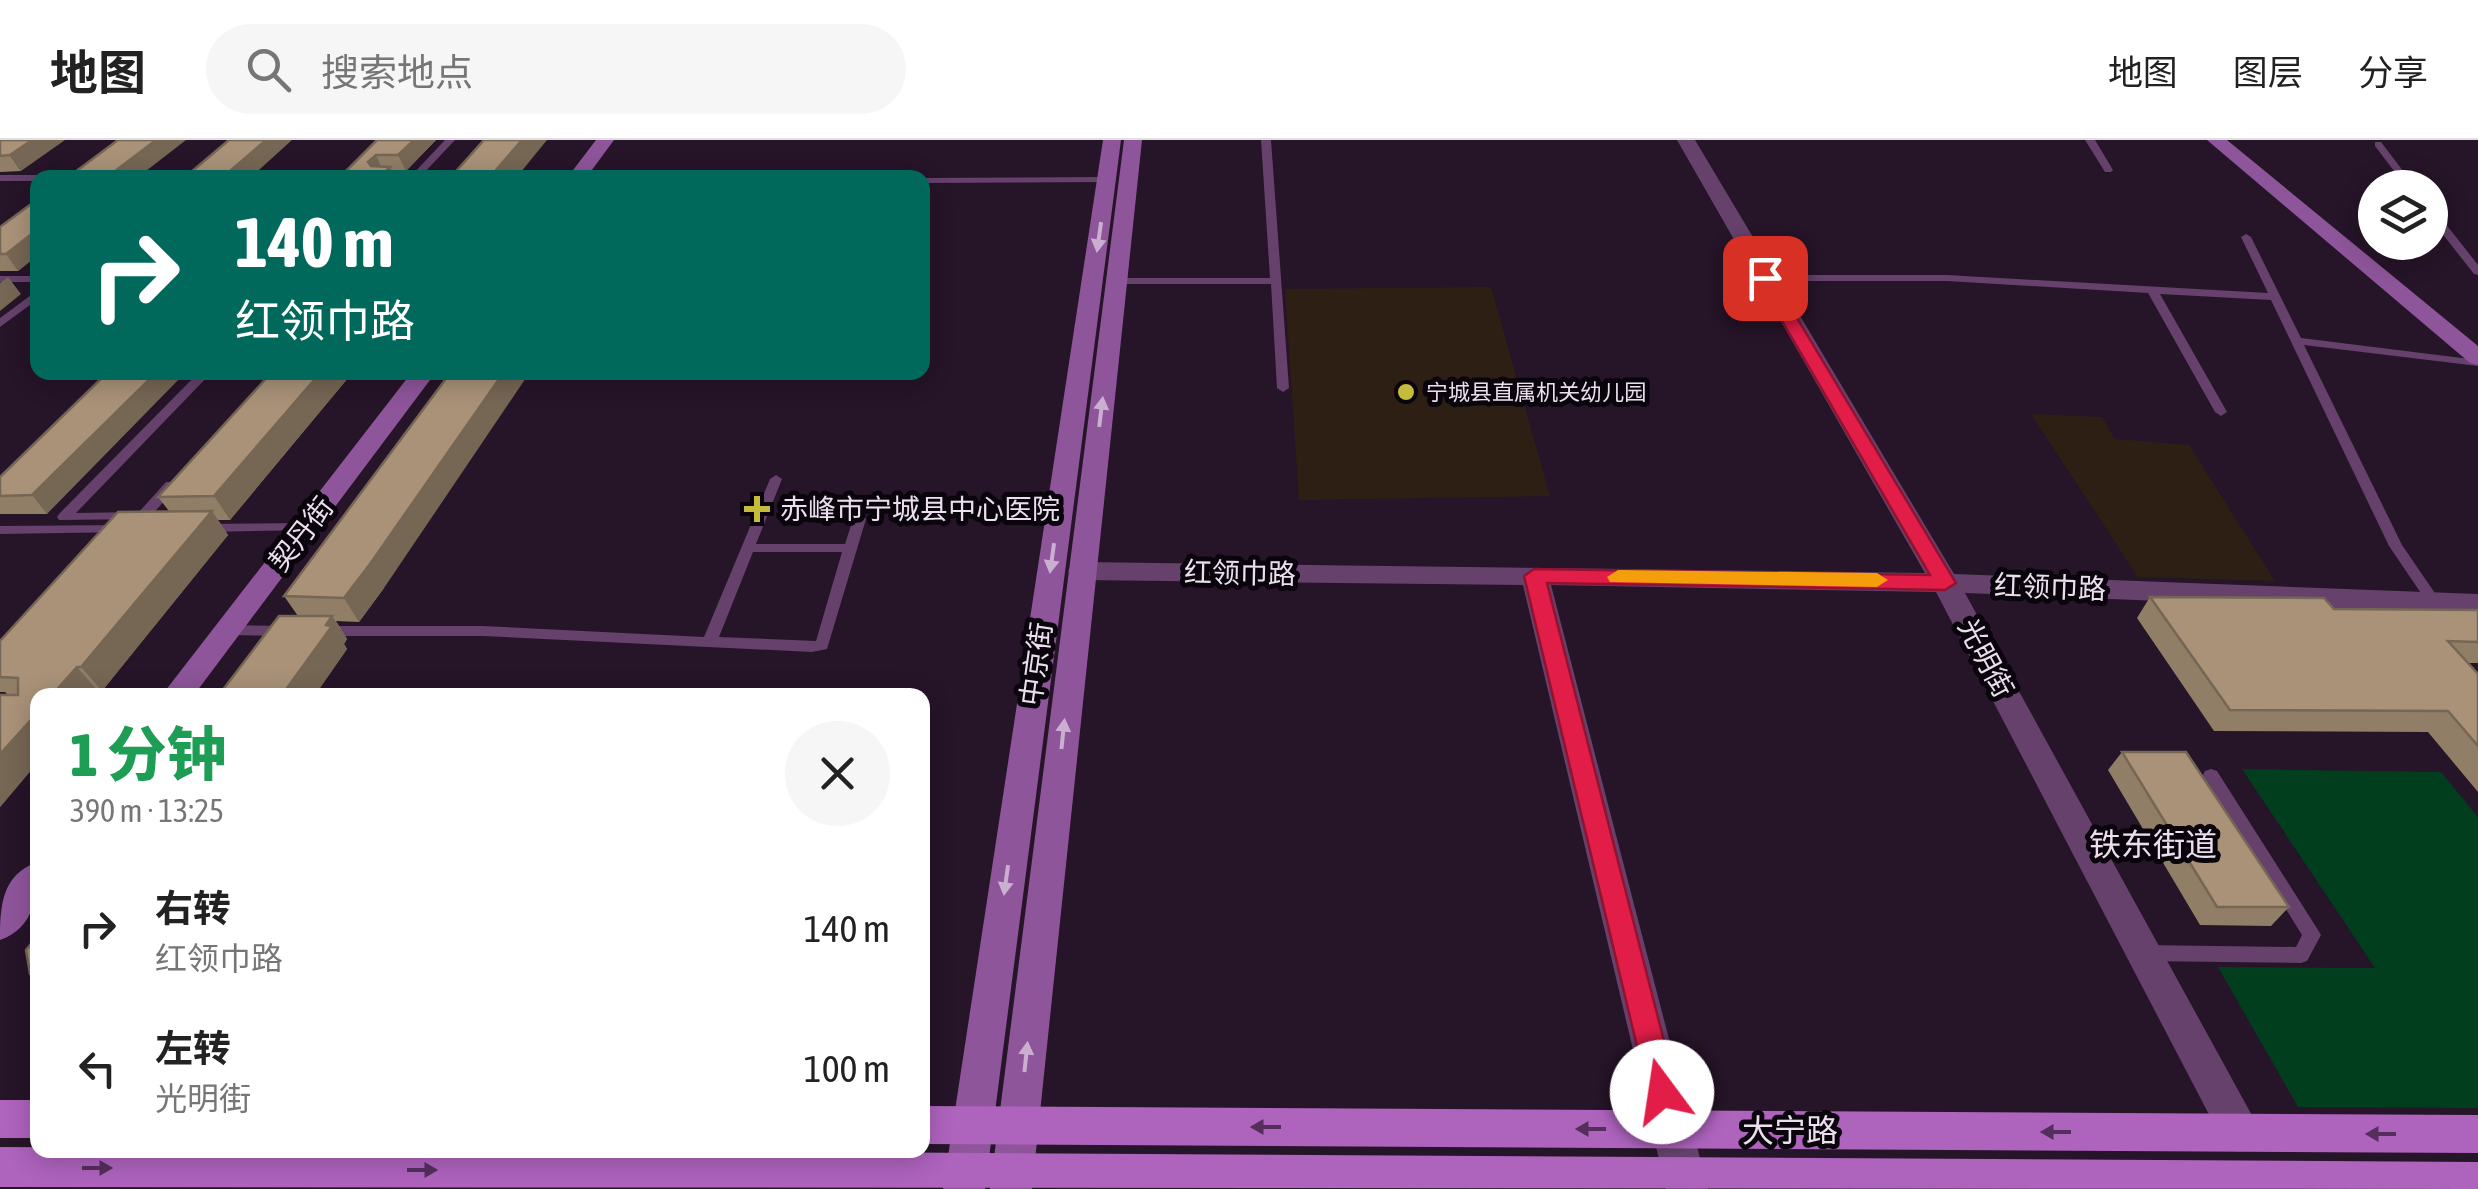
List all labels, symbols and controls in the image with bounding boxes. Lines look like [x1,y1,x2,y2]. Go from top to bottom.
search box [206,24,906,114]
icon: search [241,42,296,97]
text: 地图 [50,45,146,100]
text: 搜索地点 [321,51,473,94]
text: 地图 [2108,52,2178,92]
text: 图层 [2233,52,2303,92]
text: 分享 [2358,52,2428,92]
map controls [2358,170,2448,260]
button: layers [2358,170,2448,260]
text: 140 m [235,202,394,282]
icon: right [70,210,200,340]
one-way arrow [1091,221,1106,253]
pin [1723,236,1808,321]
icon: arrive [1738,251,1793,306]
text: 红领巾路 [235,295,415,347]
place label: 宁城县直属机关幼儿园 [1426,379,1646,405]
marker: 宁城县直属机关幼儿园 [1395,381,1417,403]
one-way arrow [1093,395,1109,427]
street label: 契丹街 [263,491,339,577]
place label: 赤峰市宁城县中心医院 [780,493,1060,525]
marker: 赤峰市宁城县中心医院 [744,496,770,522]
one-way arrow [1043,543,1059,575]
street label: 红领巾路 [1184,556,1296,590]
street label: 红领巾路 [1993,569,2107,605]
street label: 光明街 [1952,613,2020,703]
street label: 中京街 [1014,620,1058,708]
one-way arrow [1055,718,1071,750]
text: 1 分钟 [70,720,226,789]
button: close [785,721,890,826]
text: 390 m · 13:25 [70,792,224,829]
district label: 铁东街道 [2089,826,2217,863]
one-way arrow [998,865,1014,896]
text: 右转 [155,887,231,930]
icon: right [70,901,125,956]
text: 140 m [804,907,890,950]
text: 红领巾路 [155,940,283,977]
text: 左转 [155,1027,231,1070]
position arrow [1610,1040,1714,1144]
icon: left [70,1041,125,1096]
one-way arrow [1018,1041,1034,1073]
text: 100 m [804,1047,890,1090]
text: 光明街 [155,1080,251,1117]
street label: 大宁路 [1742,1112,1838,1149]
one-way arrow [1249,1119,1281,1135]
one-way arrow [1574,1121,1606,1137]
one-way arrow [2039,1124,2071,1140]
one-way arrow [2364,1126,2396,1142]
one-way arrow [82,1160,114,1176]
one-way arrow [407,1162,439,1178]

